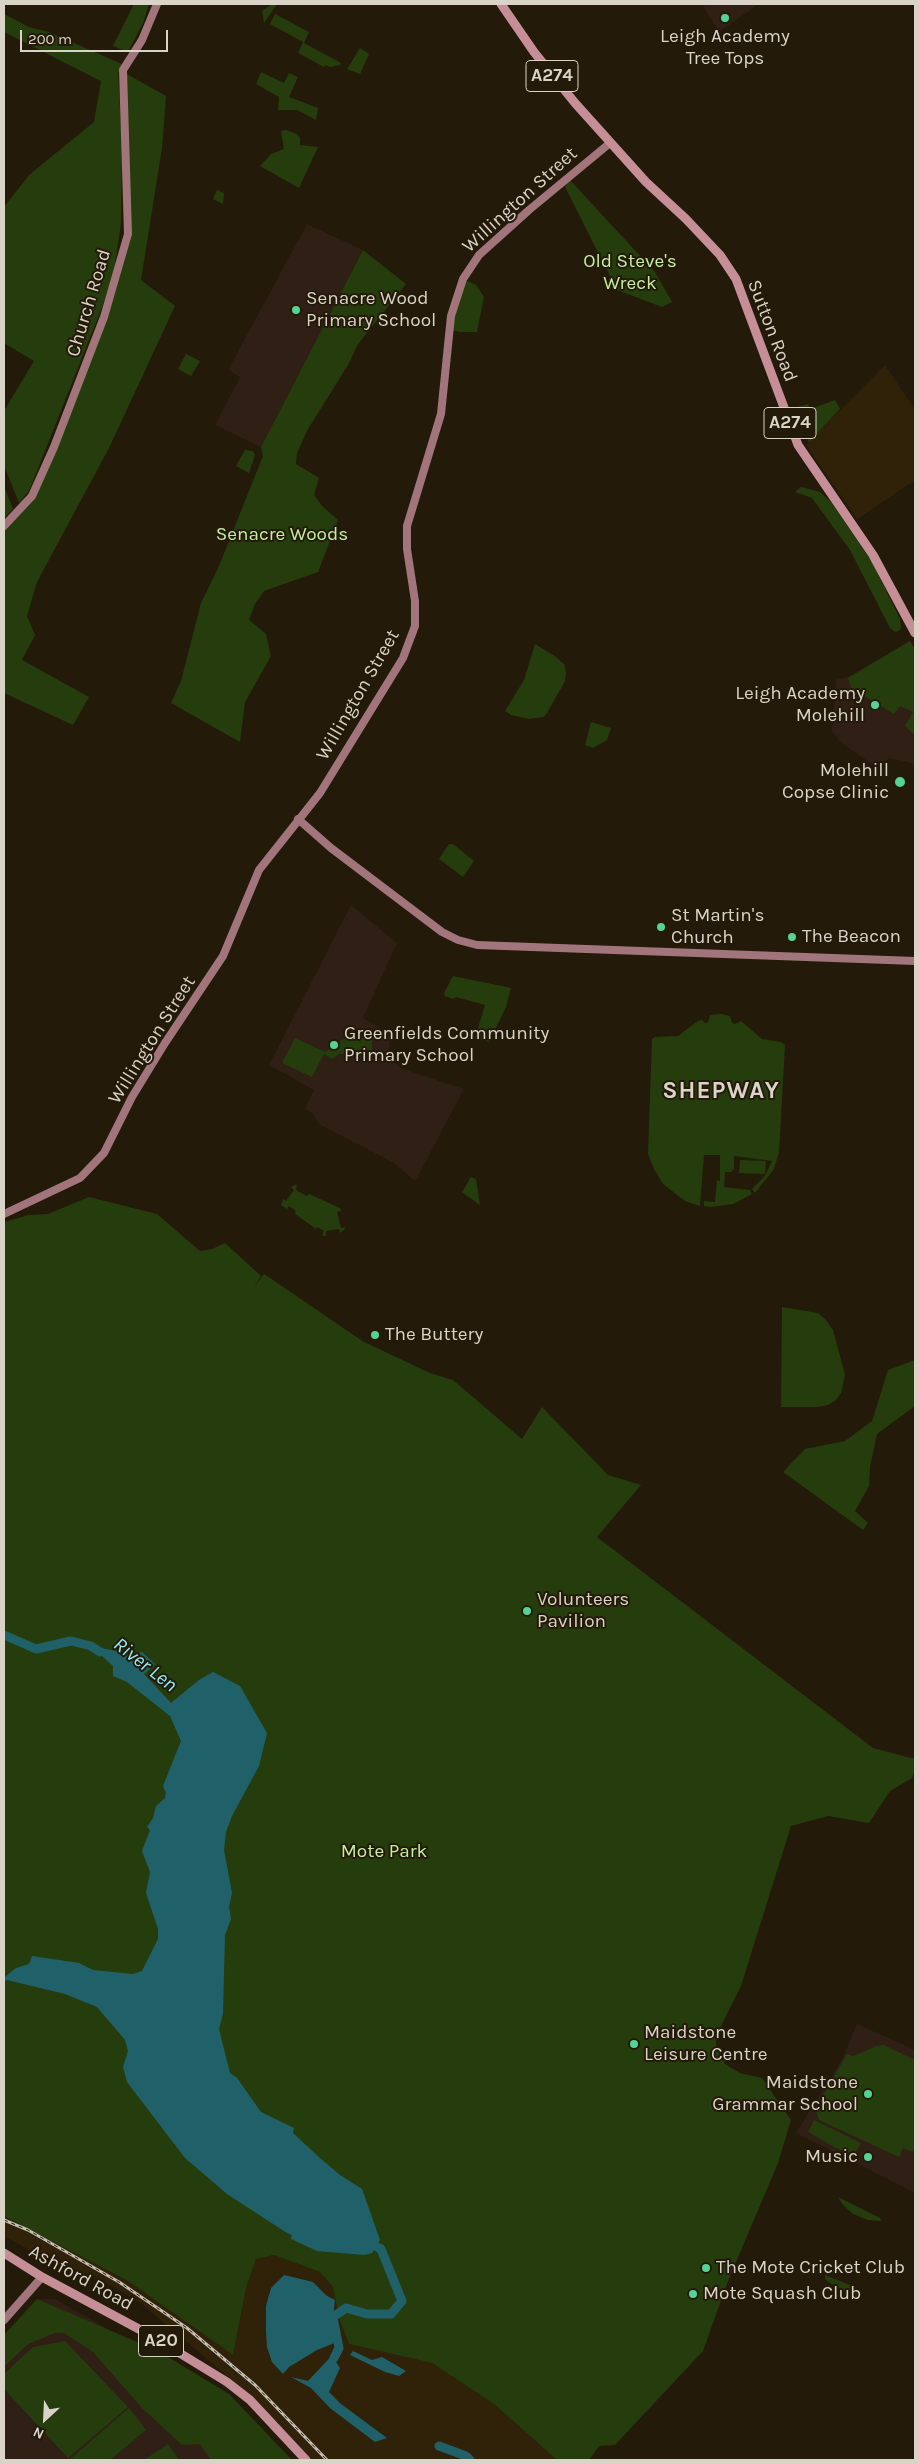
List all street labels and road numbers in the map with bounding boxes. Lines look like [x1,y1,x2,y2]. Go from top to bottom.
road number: A274 [526,60,578,92]
street label: Willington Street [458,142,582,258]
street label: Church Road [62,247,116,359]
street label: Sutton Road [742,277,802,385]
road number: A274 [764,408,816,438]
street label: Willington Street [311,626,405,764]
street label: Willington Street [103,972,201,1108]
street label: Ashford Road [25,2240,137,2316]
road number: A20 [138,2326,184,2356]

